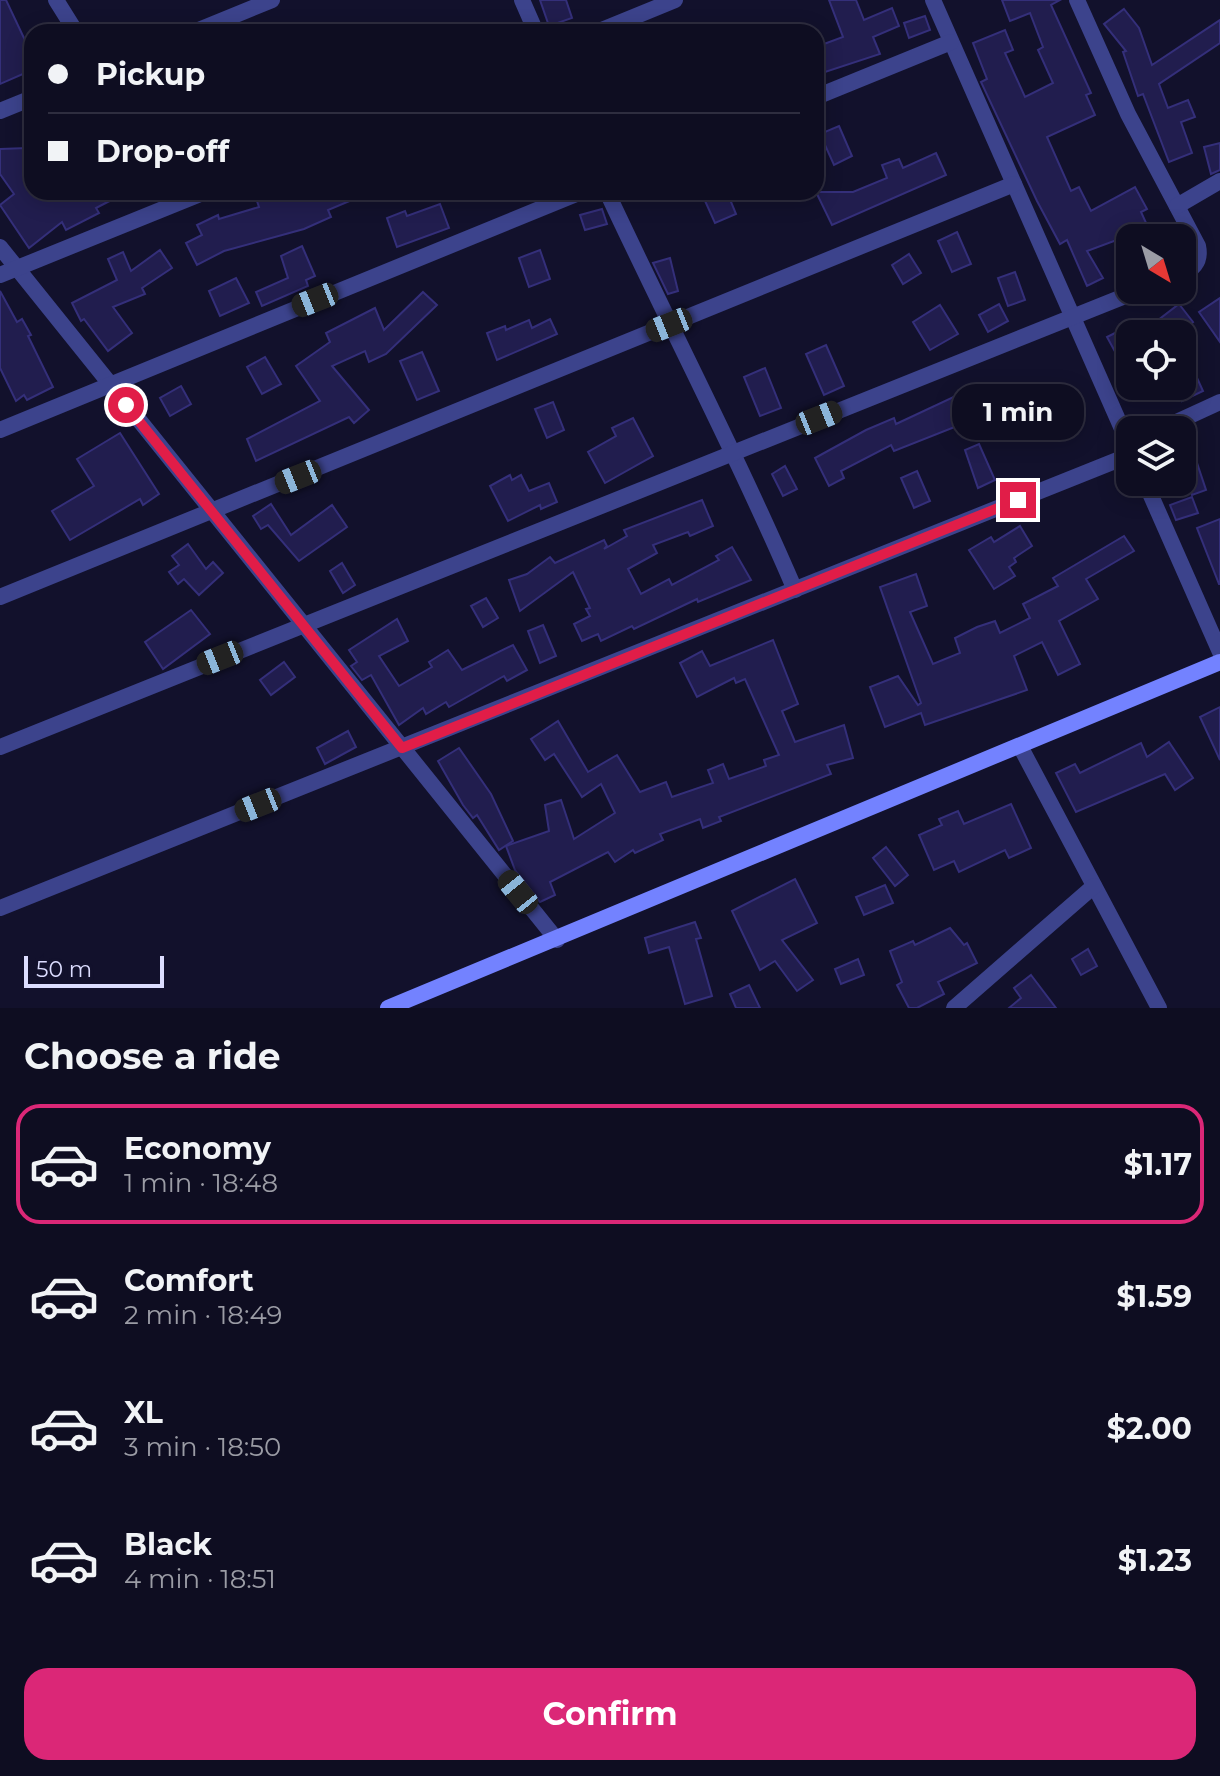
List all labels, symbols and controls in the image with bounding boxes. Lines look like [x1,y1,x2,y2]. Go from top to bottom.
text: Pickup [96,56,205,93]
text: Drop-off [96,133,229,170]
north arrow [1116,224,1196,304]
map controls [1116,224,1196,496]
car [288,280,342,320]
car [642,305,696,345]
button: locate [1116,320,1196,400]
callout: 1 min [952,384,1084,440]
route start [108,387,144,423]
text: 1 min [983,396,1053,428]
car [792,398,846,438]
button: layers [1116,416,1196,496]
car [271,457,325,497]
route end [1000,482,1036,518]
car [193,638,247,678]
car [231,785,285,825]
car [494,866,542,918]
scale bar [24,952,164,988]
text: 50 m [36,956,92,983]
text: Choose a ride [24,1034,281,1078]
icon: car [28,1128,100,1200]
text: Economy [124,1130,271,1167]
text: $1.17 [1124,1146,1192,1183]
text: 1 min · 18:48 [124,1167,278,1199]
icon: car [28,1260,100,1332]
text: Comfort [124,1262,254,1299]
text: $1.59 [1117,1278,1192,1315]
text: 2 min · 18:49 [124,1299,282,1331]
icon: car [28,1392,100,1464]
text: XL [124,1394,163,1431]
text: $2.00 [1107,1410,1192,1447]
text: 3 min · 18:50 [124,1431,281,1463]
icon: car [28,1524,100,1596]
text: Black [124,1526,212,1563]
text: $1.23 [1118,1542,1192,1579]
text: 4 min · 18:51 [124,1563,276,1595]
button: Confirm [24,1668,1196,1760]

